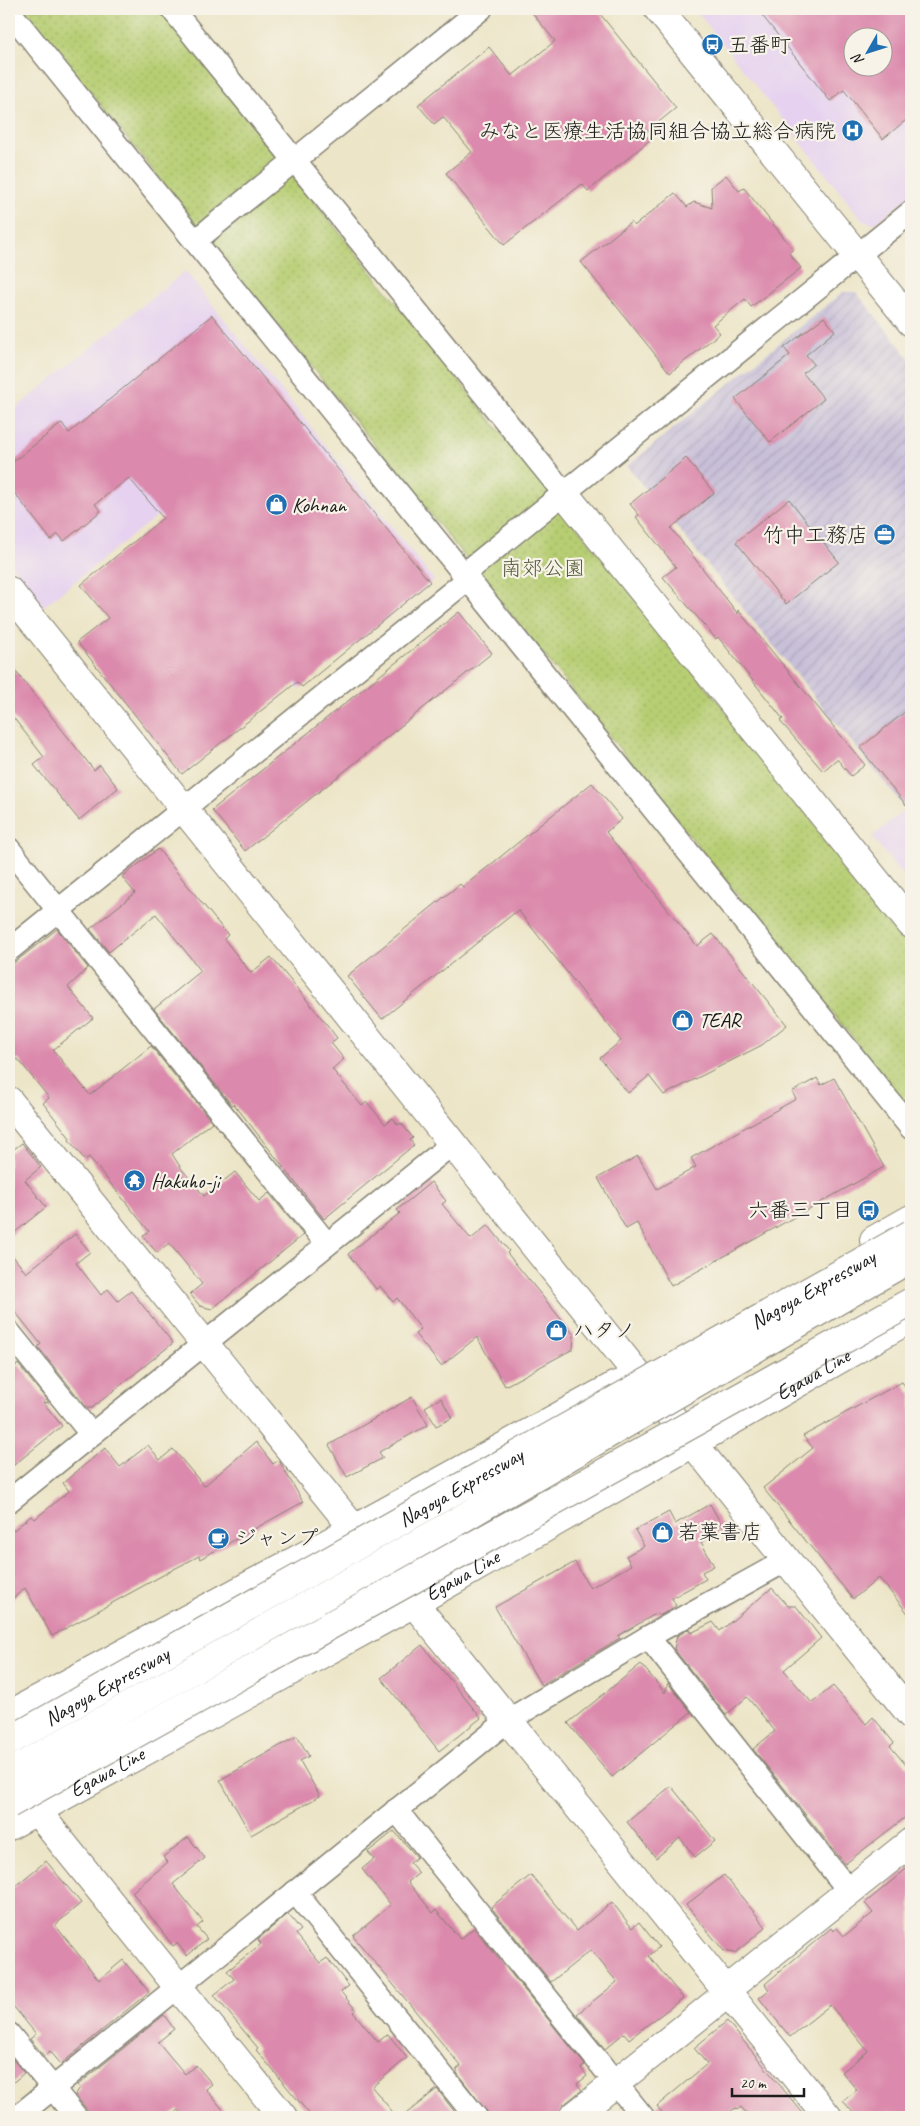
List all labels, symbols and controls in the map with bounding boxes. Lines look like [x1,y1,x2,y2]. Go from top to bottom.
north arrow [842,28,892,78]
place label: 五番町 [728,32,791,58]
bus stop icon: 五番町 [700,33,724,57]
text: N [847,49,868,69]
place label: みなと医療生活協同組合協立総合病院 [479,118,836,144]
hospital icon: みなと医療生活協同組合協立総合病院 [840,119,864,143]
place label: Kohnan [292,492,347,518]
shop icon: Kohnan [264,493,288,517]
place label: 竹中工務店 [763,522,868,548]
office icon: 竹中工務店 [872,523,896,547]
park label: 南郊公園 [501,555,585,581]
place label: TEAR [699,1007,743,1033]
shop icon: TEAR [671,1008,695,1032]
place label: Hakuho-ji [151,1168,223,1194]
temple icon: Hakuho-ji [123,1169,147,1193]
place label: 六番三丁目 [748,1197,853,1223]
bus stop icon: 六番三丁目 [857,1198,881,1222]
street label: Nagoya Expressway [746,1243,881,1335]
place label: ハタノ [573,1317,636,1343]
shop icon: ハタノ [545,1318,569,1342]
street label: Egawa Line [771,1342,856,1406]
street label: Nagoya Expressway [394,1441,529,1533]
place label: 若葉書店 [678,1519,762,1545]
shop icon: 若葉書店 [650,1520,674,1544]
place label: ジャンプ [235,1525,319,1551]
cafe icon: ジャンプ [207,1526,231,1550]
street label: Egawa Line [421,1543,506,1607]
street label: Nagoya Expressway [40,1640,175,1732]
street label: Egawa Line [65,1740,151,1803]
scale bar [732,2066,805,2098]
text: 20 m [740,2074,767,2093]

